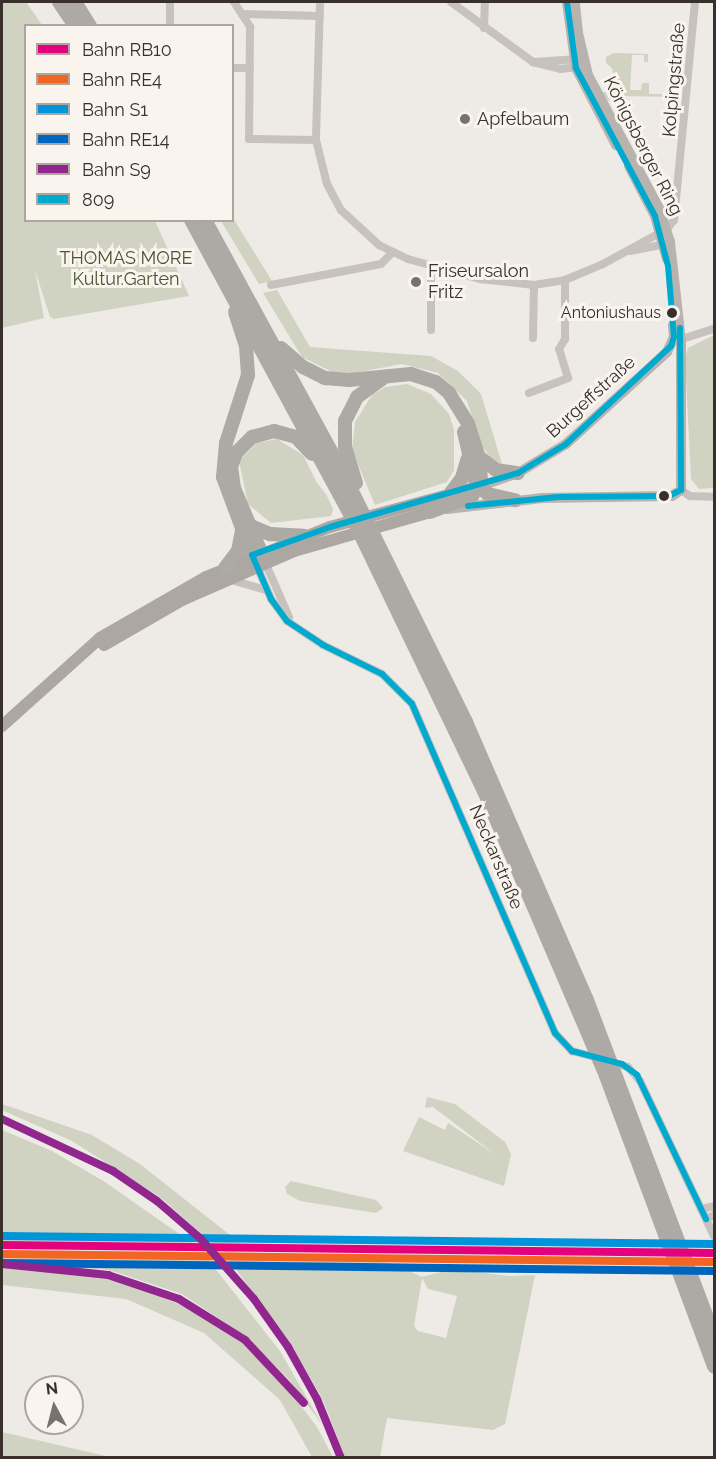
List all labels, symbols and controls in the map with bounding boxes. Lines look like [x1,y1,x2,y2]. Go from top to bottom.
street label: Kolpingstraße [658,22,690,138]
legend [24,24,234,222]
text: Bahn RB10 [82,39,172,60]
text: Bahn RE4 [82,69,162,90]
street label: Königsberger Ring [599,73,687,219]
text: Bahn S1 [82,99,148,120]
place label: Apfelbaum [477,108,569,130]
marker: Apfelbaum [458,112,472,126]
text: Bahn RE14 [82,129,170,150]
text: Bahn S9 [82,159,151,180]
text: 809 [82,189,114,210]
park label: THOMAS MORE Kultur.Garten [59,248,193,290]
place label: Friseursalon Fritz [428,261,529,304]
marker: Friseursalon Fritz [409,275,423,289]
place label: Antoniushaus [561,303,661,323]
marker: Antoniushaus [666,307,678,319]
street label: Burgeffstraße [542,351,640,443]
unlabelled marker [658,490,670,502]
street label: Neckarstraße [464,802,528,912]
north arrow [24,1375,84,1435]
text: N [45,1378,59,1399]

